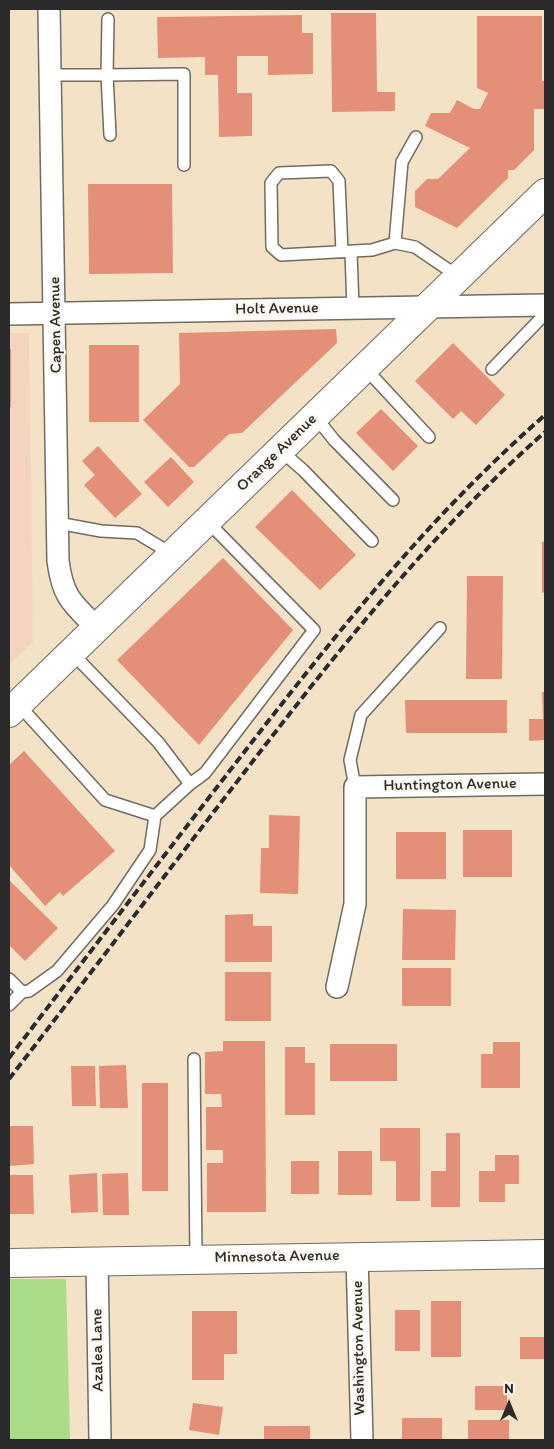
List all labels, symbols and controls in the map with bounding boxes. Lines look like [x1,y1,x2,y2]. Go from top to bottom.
street label: Capen Avenue [46,276,66,374]
street label: Holt Avenue [235,299,319,319]
street label: Orange Avenue [233,410,321,496]
street label: Huntington Avenue [383,774,517,796]
street label: Minnesota Avenue [214,1246,340,1268]
street label: Washington Avenue [348,1280,370,1416]
street label: Azalea Lane [88,1308,108,1392]
north arrow [484,1379,534,1429]
text: N [504,1380,514,1397]

